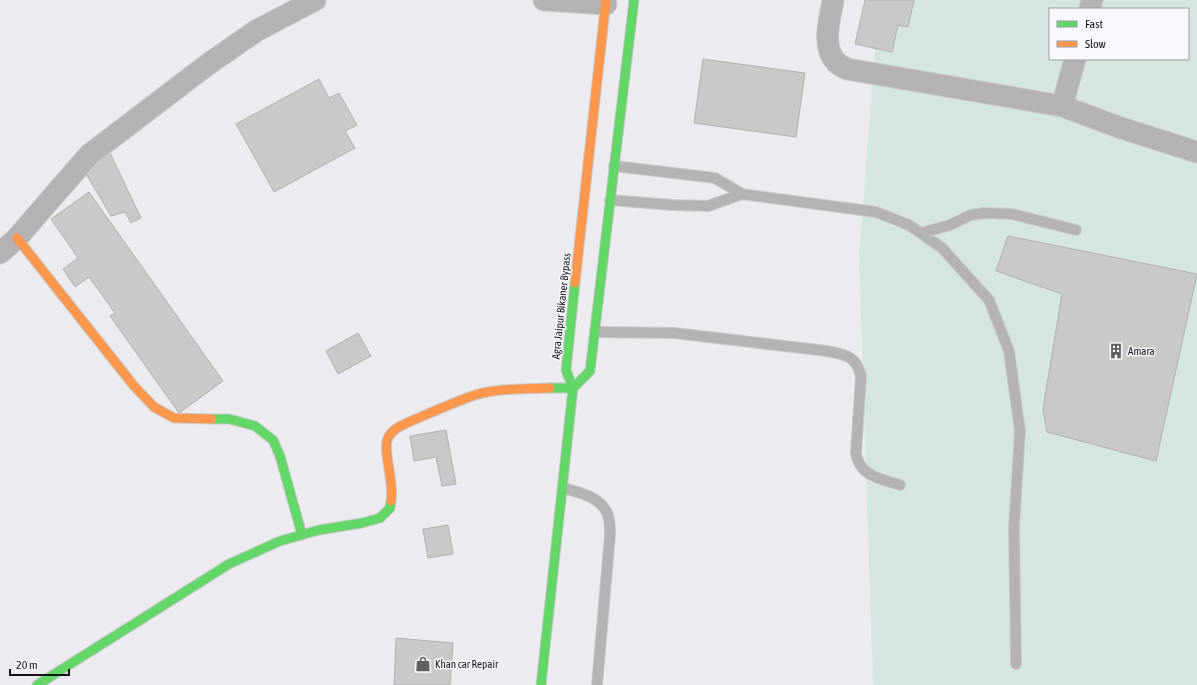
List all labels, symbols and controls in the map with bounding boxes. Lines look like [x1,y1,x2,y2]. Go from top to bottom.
legend [1049,8,1189,60]
text: Fast [1085,17,1103,31]
text: Slow [1085,37,1106,51]
street label: Agra Jaipur Bikaner Bypass [549,252,573,360]
building icon: Amara [1107,342,1125,360]
place label: Amara [1128,345,1155,357]
scale bar [10,651,69,677]
shop icon: Khan car Repair [414,655,432,673]
text: 20 m [16,658,38,672]
place label: Khan car Repair [435,658,499,670]

